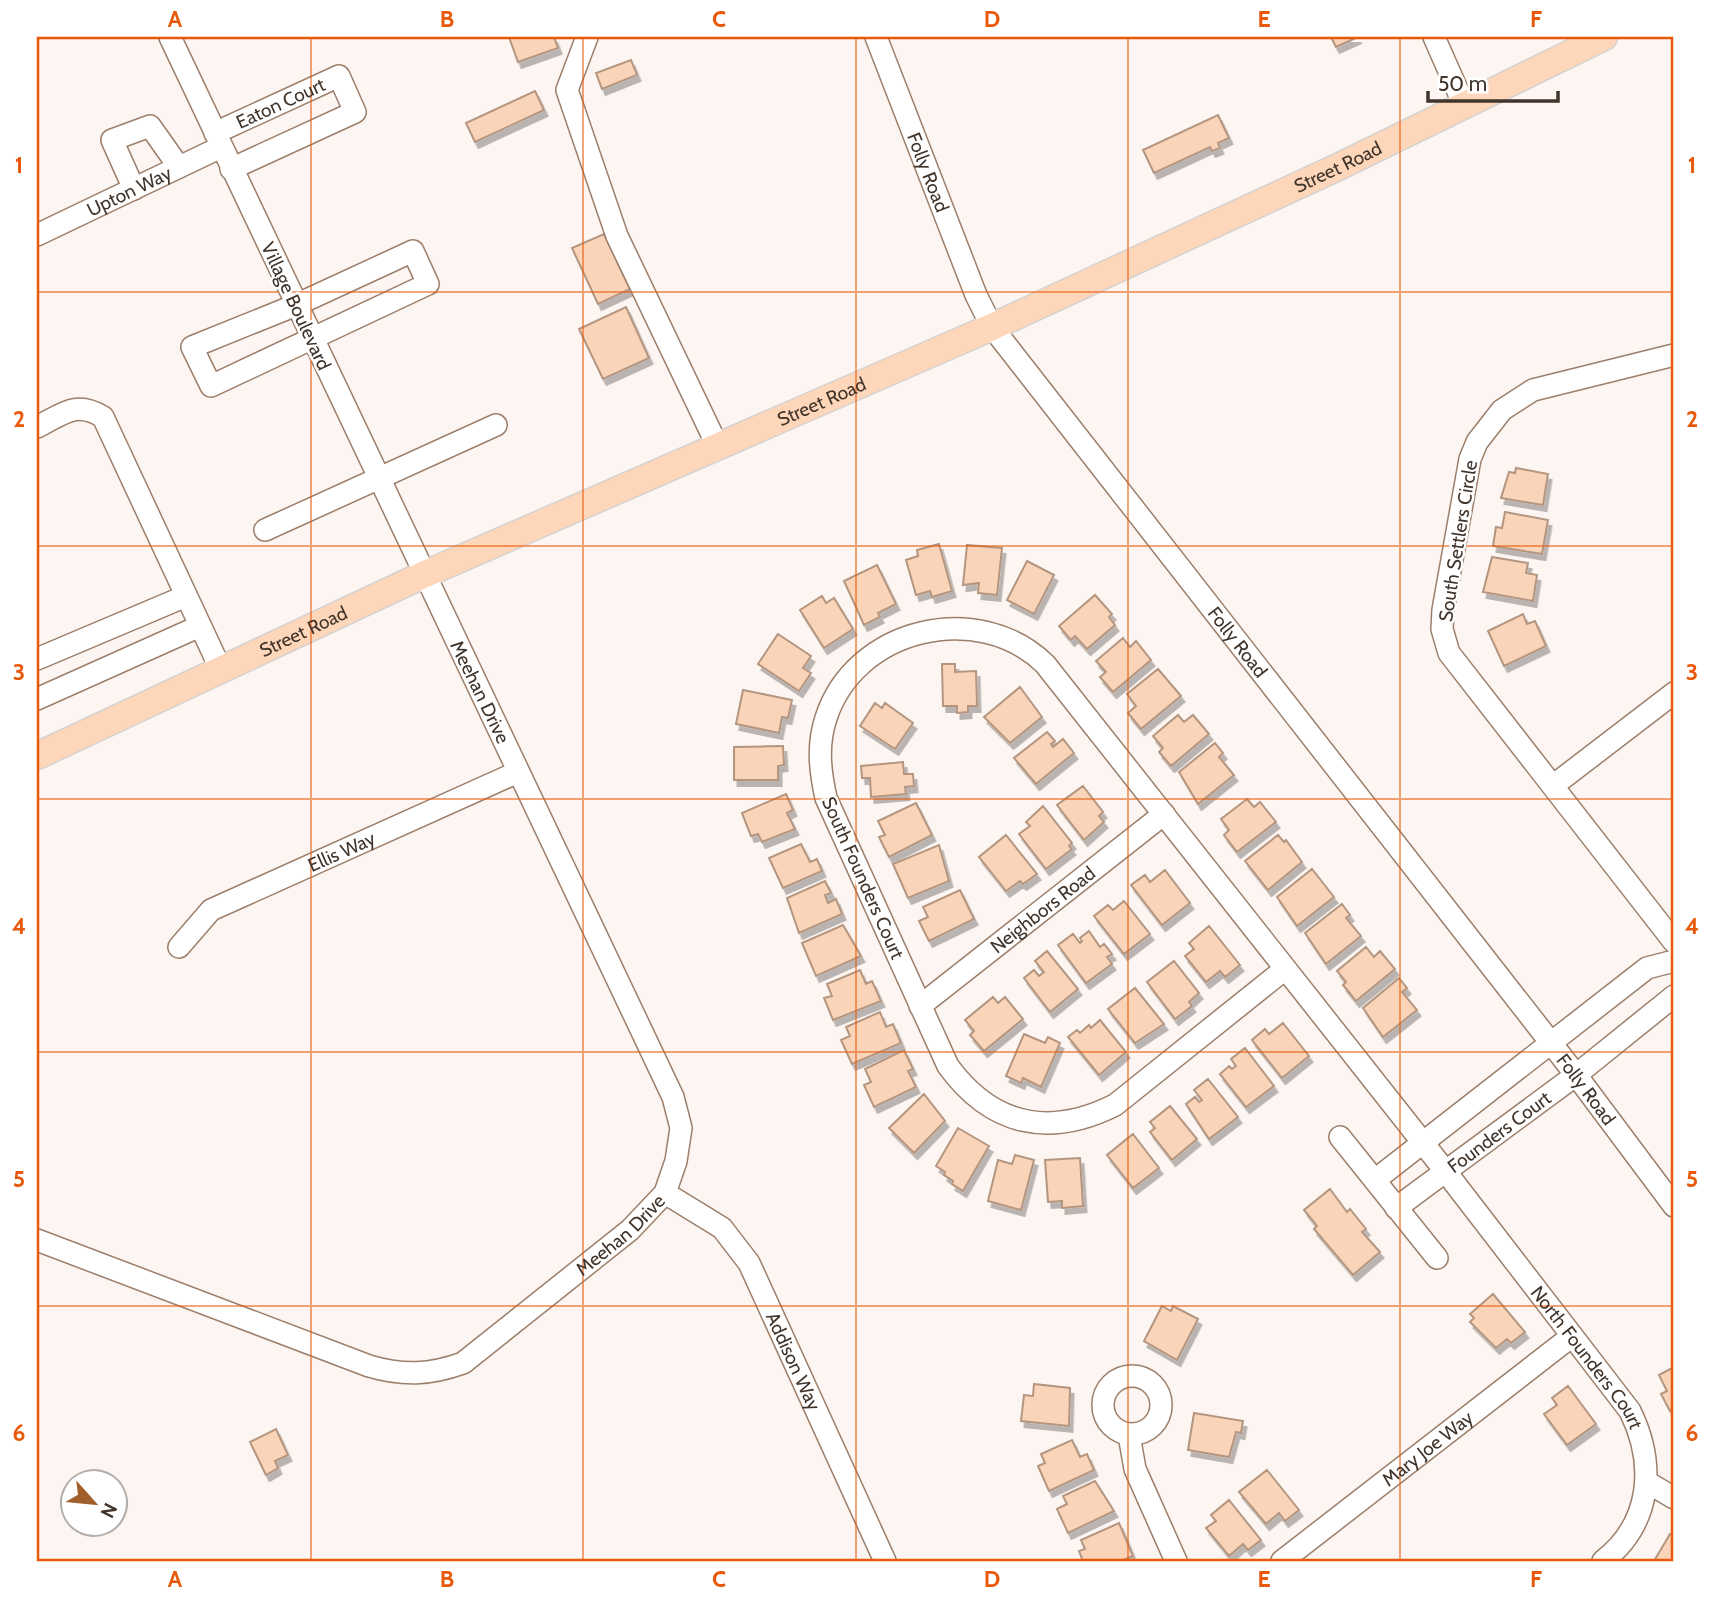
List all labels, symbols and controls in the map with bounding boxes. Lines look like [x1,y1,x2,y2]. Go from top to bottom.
text: A [168,5,183,33]
text: B [440,5,454,33]
text: C [712,5,726,33]
text: D [984,5,1000,33]
text: E [1257,5,1271,33]
text: F [1530,5,1542,33]
scale bar [1428,60,1557,104]
text: 50 m [1438,71,1487,96]
street label: Eaton Court [232,72,329,133]
street label: Folly Road [903,129,954,215]
street label: Street Road [1290,136,1385,197]
text: 1 [15,151,23,179]
text: 1 [1688,151,1696,179]
street label: Upton Way [83,161,175,221]
street label: Village Boulevard [256,238,336,374]
street label: Street Road [774,372,869,431]
text: 2 [13,405,25,433]
text: 2 [1686,405,1698,433]
street label: South Settlers Circle [1434,458,1482,623]
street label: Street Road [256,601,351,662]
street label: Folly Road [1203,602,1273,682]
street label: Meehan Drive [445,637,515,747]
text: 3 [13,658,25,686]
text: 3 [1686,658,1698,686]
street label: South Founders Court [817,793,909,963]
street label: Ellis Way [304,826,379,876]
street label: Neighbors Road [986,861,1100,958]
text: 4 [12,912,26,940]
text: 4 [1685,912,1699,940]
street label: Folly Road [1552,1049,1621,1129]
street label: Founders Court [1443,1086,1556,1178]
text: 5 [13,1165,25,1193]
text: 5 [1686,1165,1698,1193]
street label: Meehan Drive [571,1189,670,1280]
street label: North Founders Court [1526,1281,1648,1433]
street label: Addison Way [761,1308,826,1414]
street label: Mary Joe Way [1377,1405,1478,1491]
text: 6 [13,1419,25,1447]
text: 6 [1686,1419,1698,1447]
north arrow [60,1468,130,1538]
text: N [95,1499,122,1522]
text: A [168,1565,183,1593]
text: B [440,1565,454,1593]
text: C [712,1565,726,1593]
text: D [984,1565,1000,1593]
text: E [1257,1565,1271,1593]
text: F [1530,1565,1542,1593]

